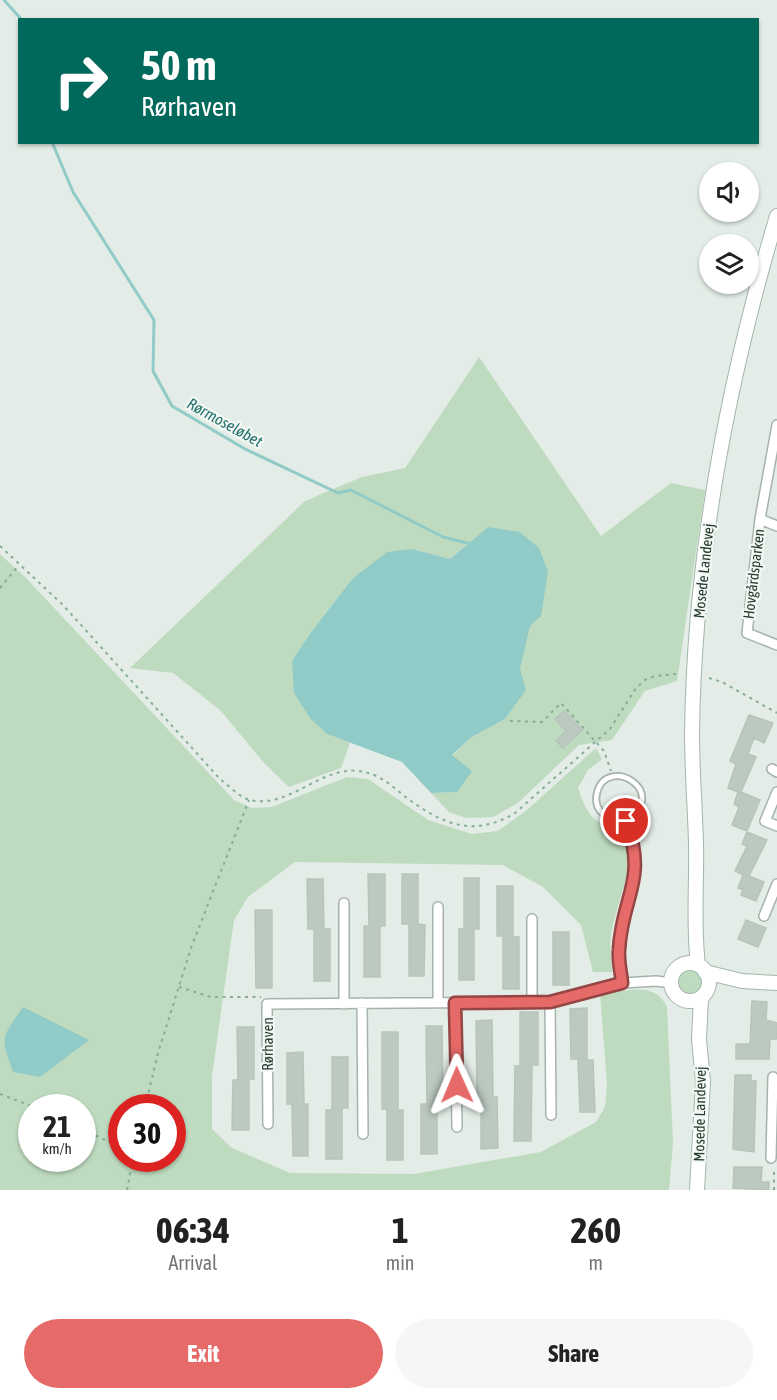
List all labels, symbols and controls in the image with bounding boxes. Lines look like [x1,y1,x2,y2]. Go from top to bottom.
text: 50 m [141,41,216,89]
icon: right [42,42,120,120]
text: Rørhaven [141,91,237,122]
map controls [699,162,759,294]
button: sound [699,162,759,222]
button: layers [699,234,759,294]
water label: Rørmoseløbet [184,394,266,450]
street label: Mosede Landevej [690,523,717,619]
street label: Hovgårdsparken [740,528,767,620]
pin [600,795,651,846]
icon: arrive [609,804,642,837]
street label: Rørhaven [259,1017,276,1071]
position arrow [425,1053,489,1117]
street label: Mosede Landevej [690,1066,709,1162]
speed limit sign: 30 [108,1094,186,1172]
text: 21 [43,1109,71,1143]
text: km/h [42,1140,72,1157]
text: 06:34 [156,1209,230,1251]
text: 1 [392,1209,409,1251]
text: 260 [570,1209,621,1251]
text: Arrival [168,1251,217,1274]
text: min [386,1251,415,1274]
text: m [589,1251,603,1274]
button: Exit [24,1319,383,1388]
button: Share [395,1319,753,1388]

